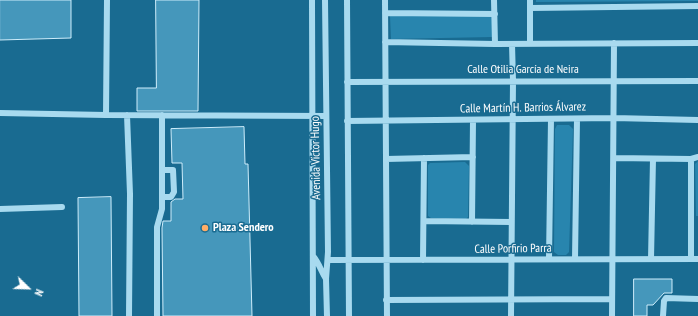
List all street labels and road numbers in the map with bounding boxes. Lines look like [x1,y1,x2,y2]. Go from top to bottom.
street label: Calle Otilia García de Neira [467,63,579,77]
street label: Calle Martín H. Barrios Álvarez [460,100,586,116]
street label: Avenida Víctor Hugo [308,116,324,200]
street label: Calle Porfirio Parra [474,241,552,257]

